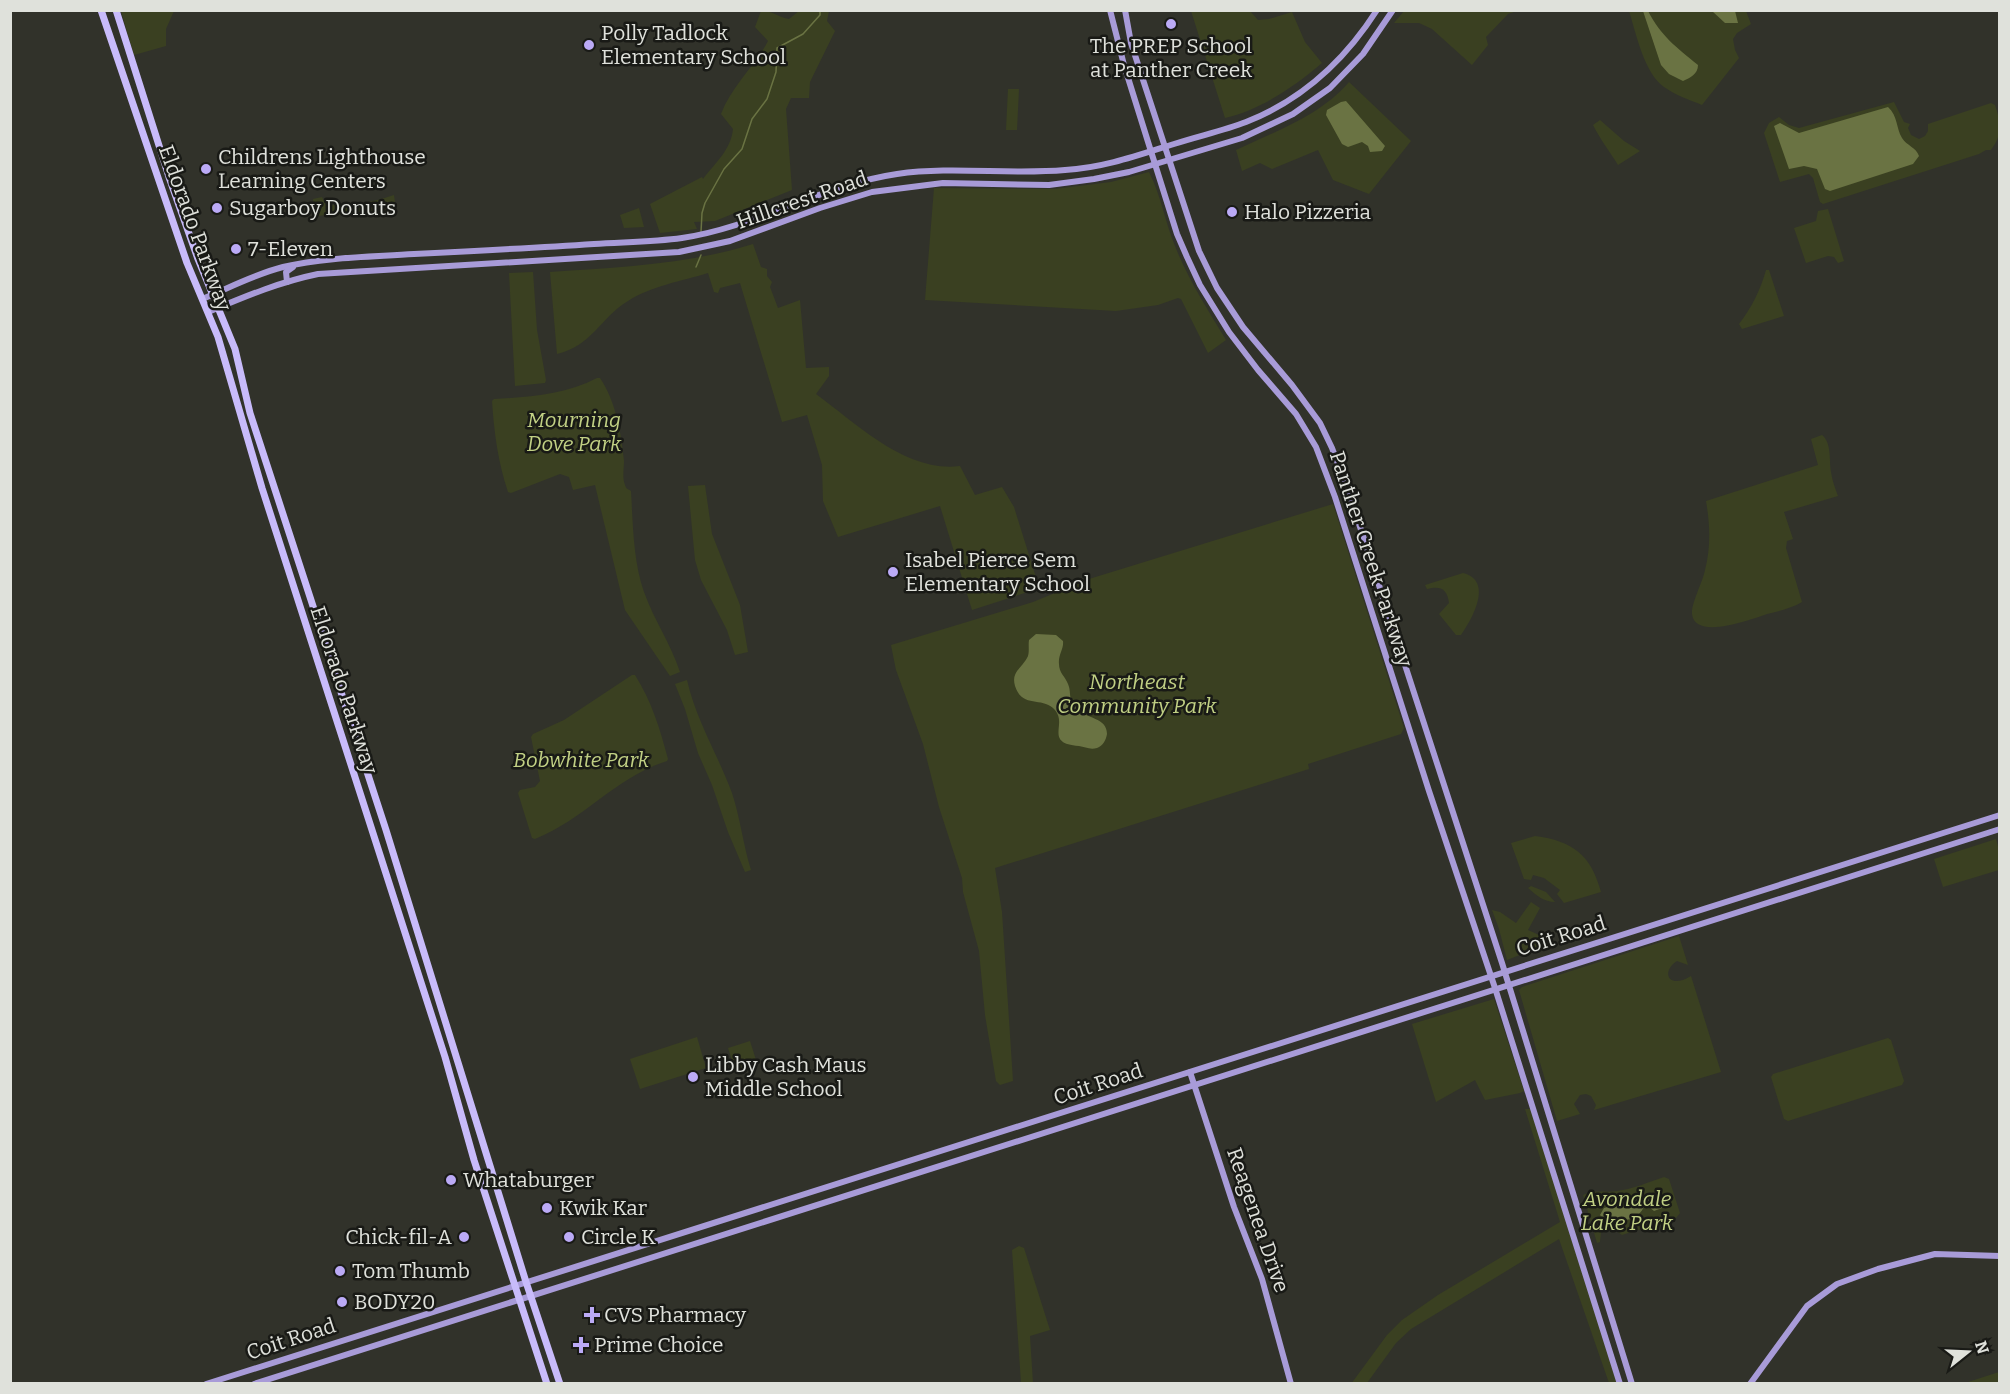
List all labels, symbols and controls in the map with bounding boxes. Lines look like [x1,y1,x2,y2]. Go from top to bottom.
marker: The PREP School at Panther Creek [1164,17,1178,31]
place label: Polly Tadlock Elementary School [601,20,786,70]
place label: The PREP School at Panther Creek [1090,33,1252,83]
marker: Polly Tadlock Elementary School [582,38,596,52]
street label: Eldorado Parkway [153,141,237,315]
place label: Childrens Lighthouse Learning Centers [218,144,426,194]
marker: Childrens Lighthouse Learning Centers [199,162,213,176]
street label: Hillcrest Road [733,165,871,235]
place label: Sugarboy Donuts [229,195,396,221]
place label: Halo Pizzeria [1244,199,1371,225]
marker: Sugarboy Donuts [210,201,224,215]
marker: Halo Pizzeria [1225,205,1239,219]
place label: 7-Eleven [248,236,333,262]
marker: 7-Eleven [229,242,243,256]
park label: Mourning Dove Park [527,407,622,457]
street label: Panther Creek Parkway [1324,448,1418,671]
place label: Isabel Pierce Sem Elementary School [905,547,1090,597]
marker: Isabel Pierce Sem Elementary School [886,565,900,579]
street label: Eldorado Parkway [305,603,384,778]
park label: Northeast Community Park [1057,669,1217,719]
park label: Bobwhite Park [513,747,650,773]
street label: Coit Road [1513,910,1609,962]
place label: Libby Cash Maus Middle School [705,1052,867,1102]
street label: Coit Road [1050,1057,1146,1111]
marker: Libby Cash Maus Middle School [686,1070,700,1084]
street label: Reagenea Drive [1221,1144,1295,1296]
place label: Whataburger [463,1167,594,1193]
marker: Whataburger [444,1173,458,1187]
park label: Avondale Lake Park [1581,1186,1674,1236]
place label: Kwik Kar [559,1195,647,1221]
marker: Kwik Kar [540,1201,554,1215]
place label: Chick-fil-A [345,1224,452,1250]
place label: Circle K [581,1224,656,1250]
marker: Chick-fil-A [457,1230,471,1244]
marker: Circle K [562,1230,576,1244]
place label: Tom Thumb [352,1258,470,1284]
marker: Tom Thumb [333,1264,347,1278]
place label: BODY20 [354,1289,435,1315]
marker: BODY20 [335,1295,349,1309]
place label: CVS Pharmacy [604,1302,747,1328]
marker: CVS Pharmacy [585,1308,599,1322]
street label: Coit Road [243,1312,339,1366]
north arrow [1938,1322,1998,1382]
place label: Prime Choice [594,1332,724,1358]
marker: Prime Choice [572,1336,590,1354]
text: N [1971,1339,1993,1356]

